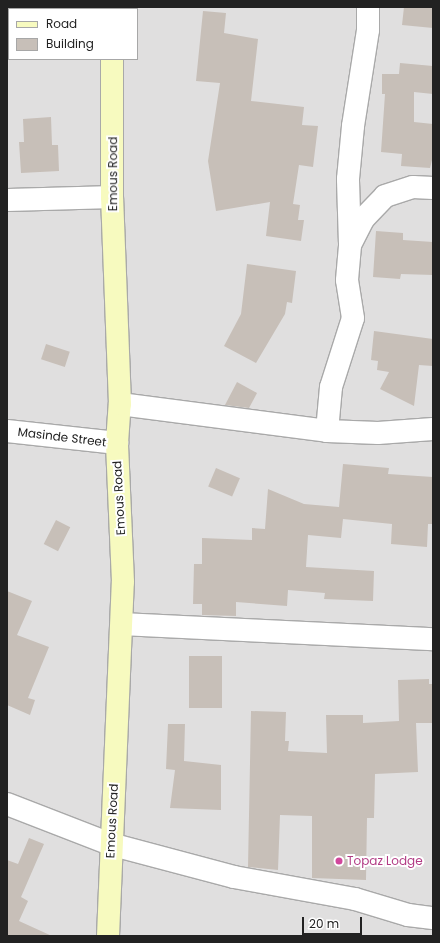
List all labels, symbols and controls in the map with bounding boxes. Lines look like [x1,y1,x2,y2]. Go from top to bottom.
legend [8,8,138,60]
text: Road [46,15,77,32]
text: Building [46,35,94,52]
street label: Emous Road [106,137,120,211]
street label: Masinde Street [17,424,107,450]
street label: Emous Road [110,460,128,536]
street label: Emous Road [103,783,121,859]
place label: Topaz Lodge [347,854,423,868]
marker: Topaz Lodge [334,856,344,866]
scale bar [304,909,364,935]
text: 20 m [309,915,339,932]

